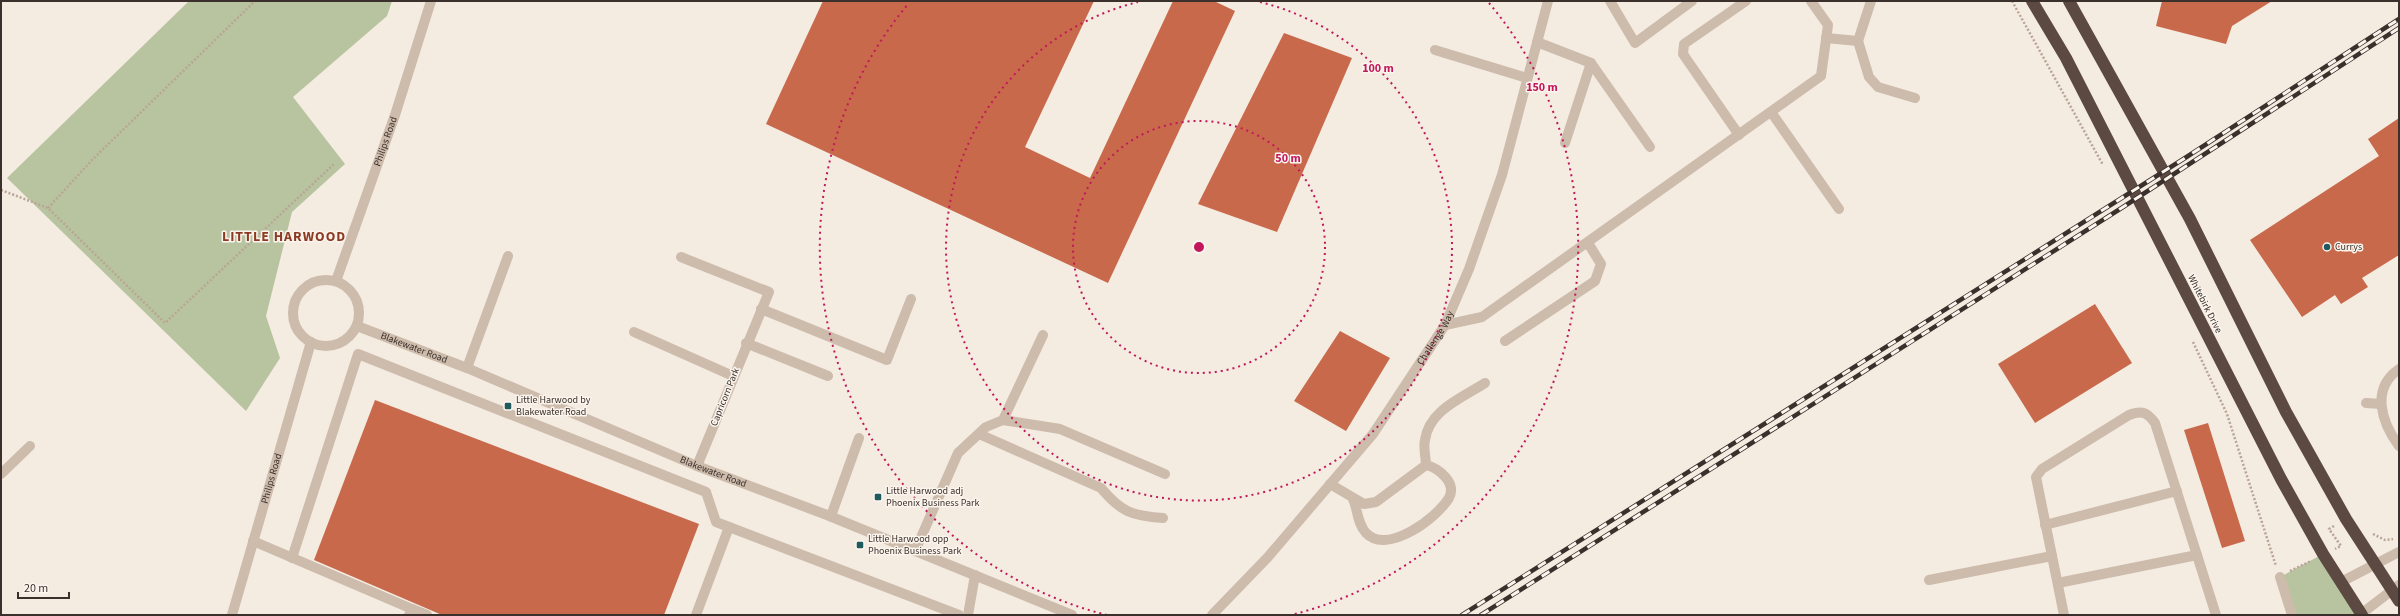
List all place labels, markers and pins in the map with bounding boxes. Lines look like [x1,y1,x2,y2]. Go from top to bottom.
centre of rings [1192,240,1206,254]
place label: Currys [2335,240,2362,254]
marker: Currys [2322,242,2332,252]
place label: Little Harwood by Blakewater Road [516,393,591,419]
marker: Little Harwood by Blakewater Road [503,401,513,411]
place label: Little Harwood adj Phoenix Business Park [886,484,979,510]
marker: Little Harwood adj Phoenix Business Park [873,492,883,502]
place label: Little Harwood opp Phoenix Business Park [868,532,961,558]
marker: Little Harwood opp Phoenix Business Park [855,540,865,550]

